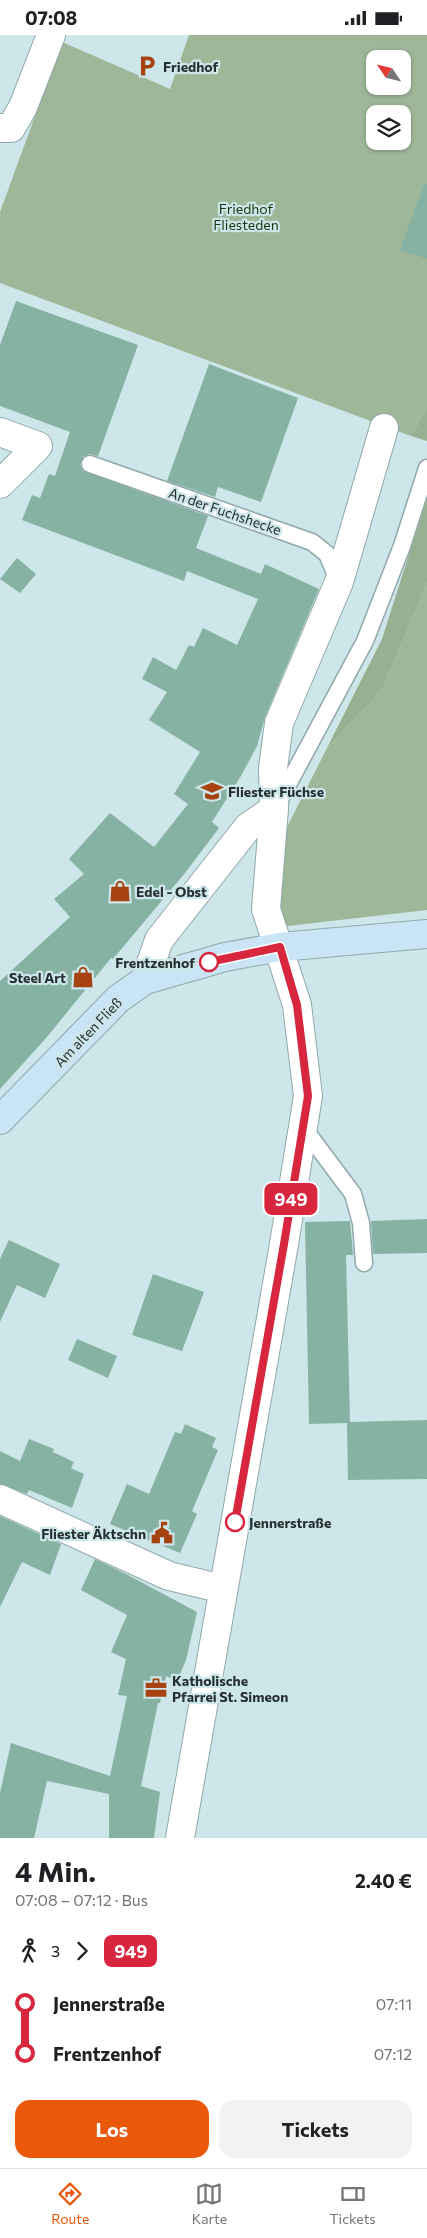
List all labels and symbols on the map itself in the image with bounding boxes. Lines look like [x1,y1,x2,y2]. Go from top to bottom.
north arrow [366,50,411,95]
parking icon: Friedhof [134,53,160,79]
place label: Friedhof [163,58,219,75]
park label: Friedhof Fliesteden [213,200,279,233]
street label: An der Fuchshecke [166,484,284,538]
school or university icon: Fliester Füchse [199,778,225,804]
place label: Fliester Füchse [228,783,324,800]
shop icon: Edel - Obst [107,878,133,904]
place label: Edel - Obst [136,883,207,900]
marker: Frentzenhof [199,952,219,972]
place label: Frentzenhof [115,954,195,971]
shop icon: Steel Art [70,964,96,990]
place label: Steel Art [9,969,66,986]
street label: Am alten Fließ [51,994,125,1070]
line badge: 949 [262,1183,320,1215]
marker: Jennerstraße [225,1512,245,1532]
place label: Jennerstraße [249,1514,331,1531]
public building icon: Fliester Äktschn [149,1520,175,1546]
place label: Fliester Äktschn [41,1525,146,1542]
place label: Katholische Pfarrei St. Simeon [172,1672,288,1705]
office icon: Katholische Pfarrei St. Simeon [143,1675,169,1701]

